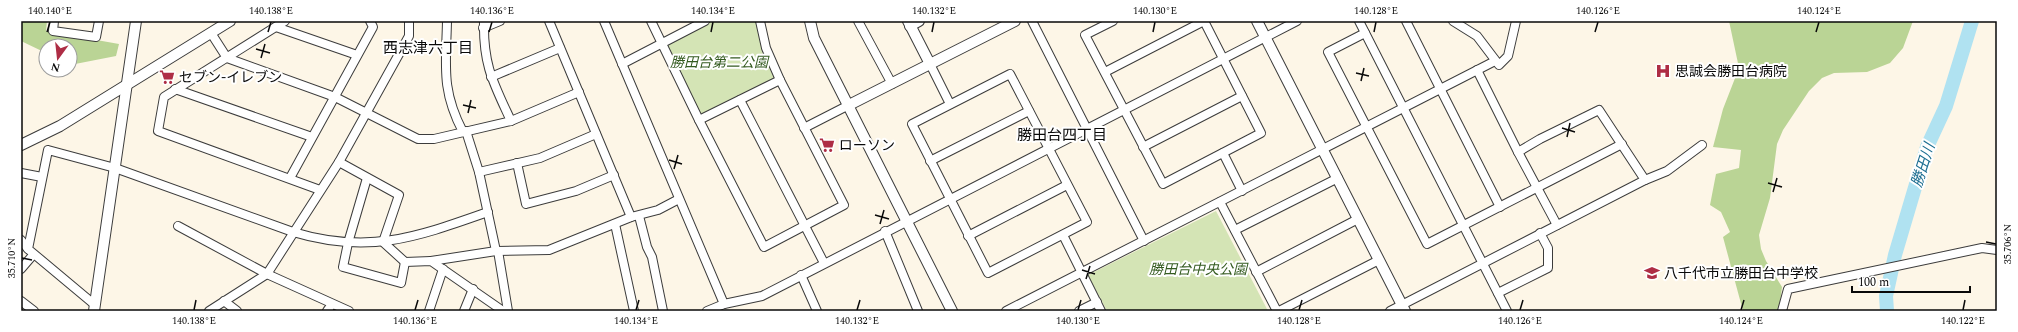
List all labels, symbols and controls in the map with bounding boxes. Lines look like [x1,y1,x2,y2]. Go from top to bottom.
text: 140.140°E [28,3,72,19]
text: 140.138°E [249,3,293,19]
text: 140.136°E [470,3,514,19]
text: 140.134°E [691,3,735,19]
text: 140.132°E [912,3,956,19]
text: 140.130°E [1133,3,1177,19]
text: 140.128°E [1354,3,1398,19]
text: 140.126°E [1576,3,1620,19]
text: 140.124°E [1797,3,1841,19]
district label: 西志津六丁目 [383,37,473,60]
north arrow [38,38,78,78]
park label: 勝田台第二公園 [670,52,770,73]
text: N [49,58,62,77]
place label: 思誠会勝田台病院 [1675,61,1787,82]
hospital icon: 思誠会勝田台病院 [1654,62,1672,80]
place label: セブン-イレブン [179,67,282,88]
supermarket icon: セブン-イレブン [158,68,176,86]
district label: 勝田台四丁目 [1017,124,1107,147]
place label: ローソン [839,135,895,156]
supermarket icon: ローソン [818,136,836,154]
water label: 勝田川 [1906,138,1942,190]
text: 35.706°N [2000,224,2016,264]
text: 35.710°N [4,238,20,278]
park label: 勝田台中央公園 [1149,259,1249,280]
place label: 八千代市立勝田台中学校 [1664,263,1818,284]
school or university icon: 八千代市立勝田台中学校 [1643,264,1661,282]
scale bar [1852,268,1970,294]
text: 100 m [1858,273,1889,292]
text: 140.138°E [172,313,216,329]
text: 140.136°E [393,313,437,329]
text: 140.134°E [614,313,658,329]
text: 140.132°E [835,313,879,329]
text: 140.130°E [1056,313,1100,329]
text: 140.128°E [1277,313,1321,329]
text: 140.126°E [1498,313,1542,329]
text: 140.124°E [1719,313,1763,329]
text: 140.122°E [1941,313,1985,329]

